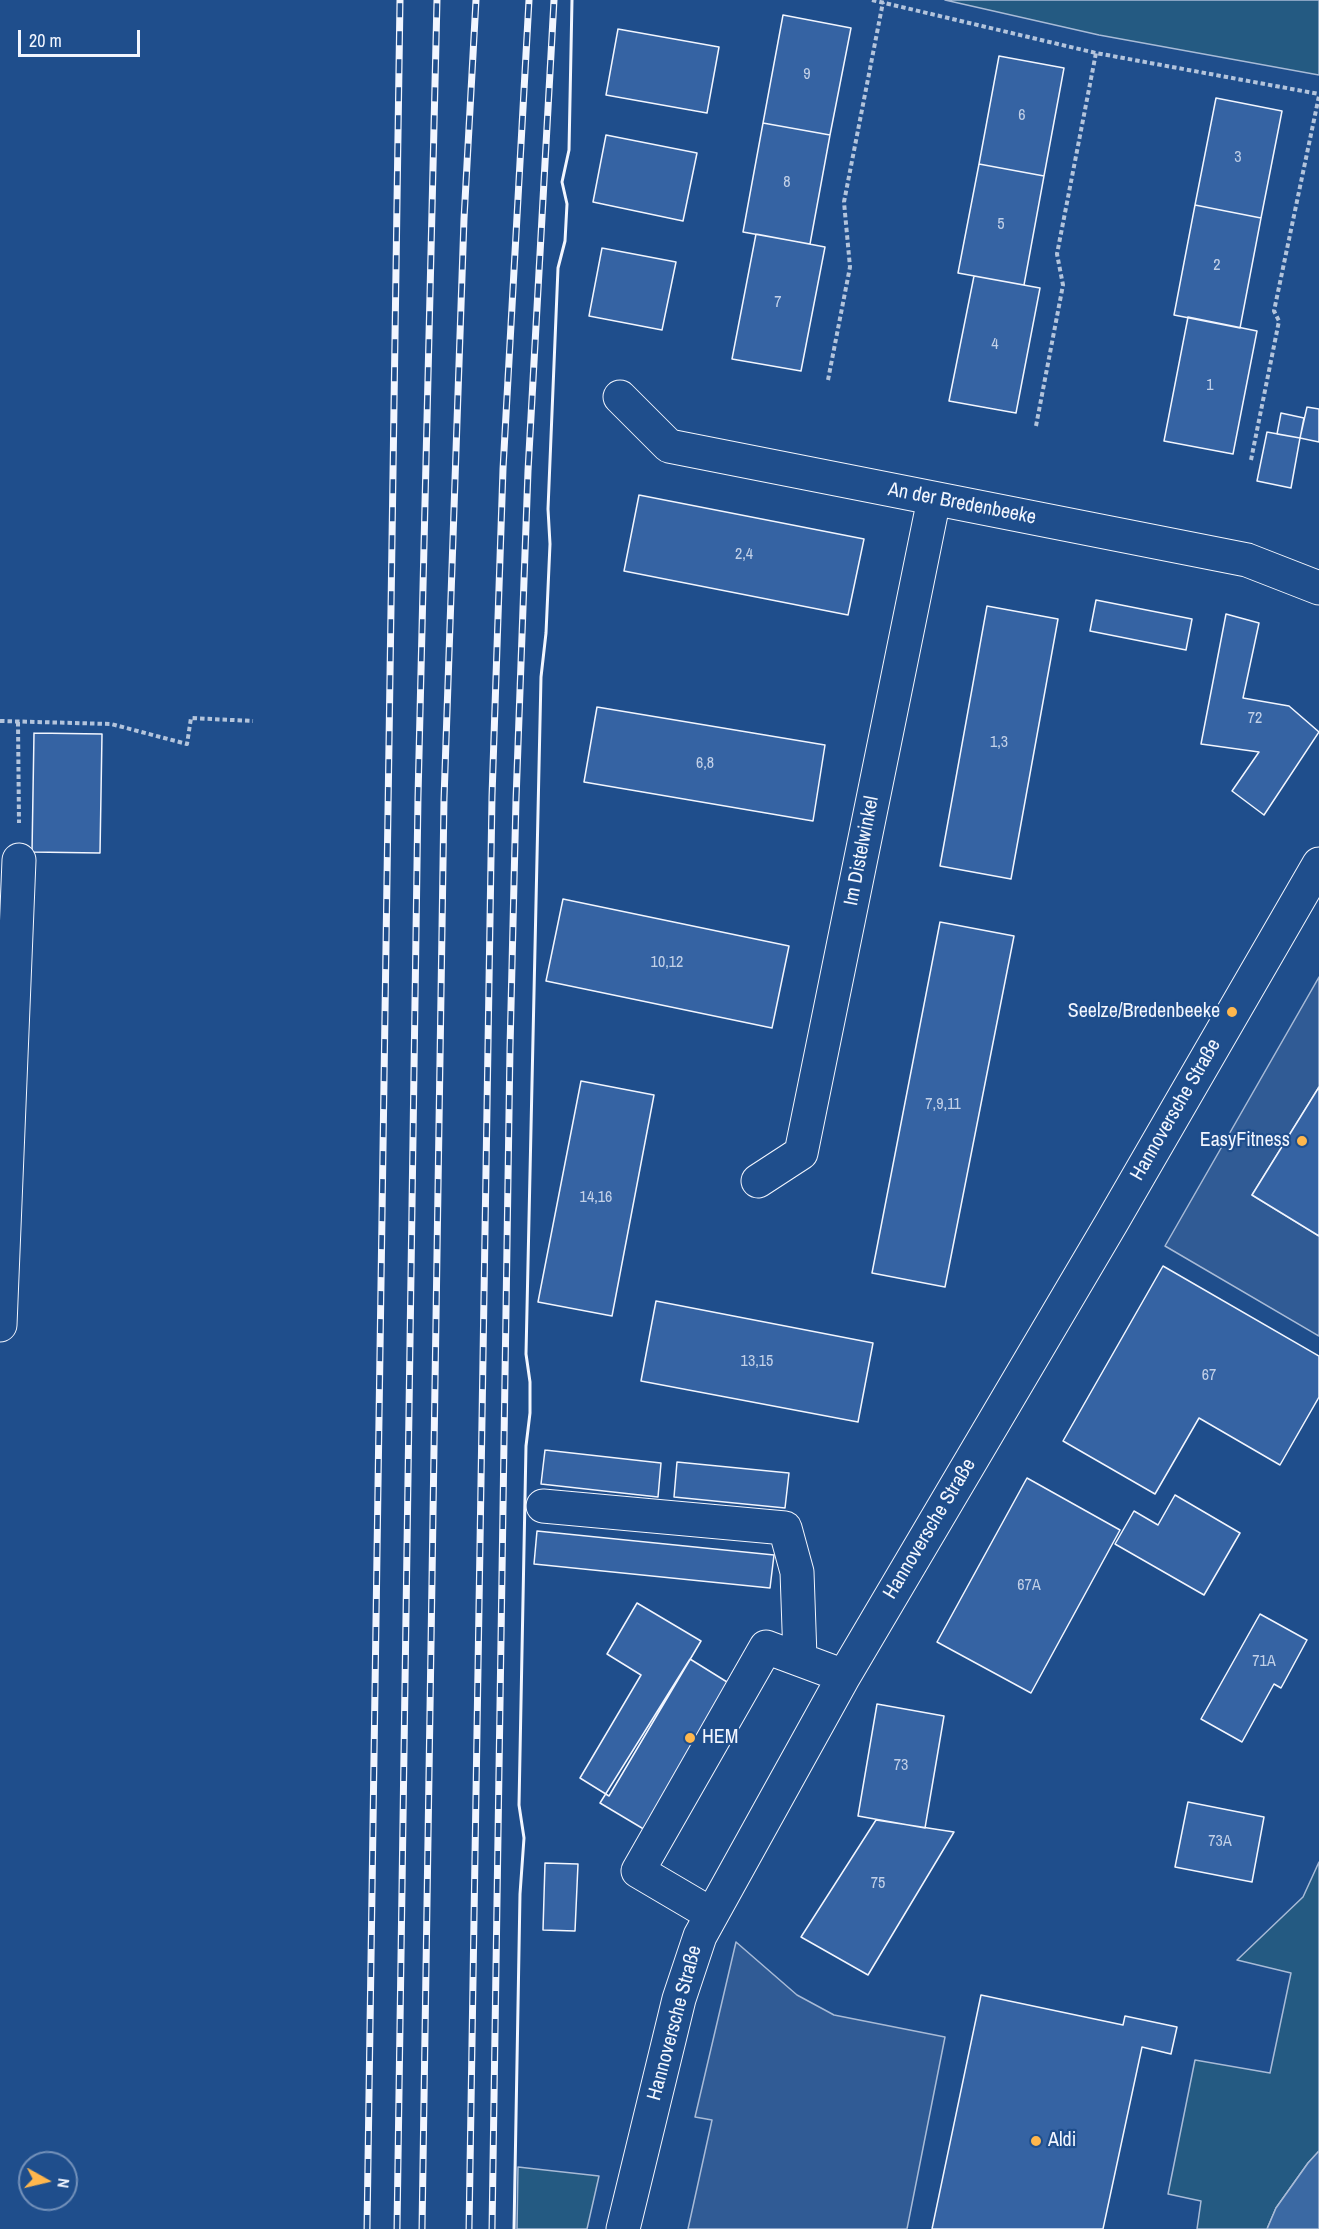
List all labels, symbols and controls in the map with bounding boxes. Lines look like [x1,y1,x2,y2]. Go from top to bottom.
scale bar [21,18,142,56]
text: 20 m [29,28,62,53]
house number: 9 [803,65,811,85]
house number: 6 [1018,106,1026,126]
house number: 3 [1234,148,1242,168]
house number: 8 [783,173,791,193]
house number: 5 [997,215,1005,235]
house number: 2 [1213,256,1221,276]
house number: 7 [774,293,782,313]
house number: 4 [991,335,999,355]
house number: 1 [1206,376,1214,396]
street label: An der Bredenbeeke [886,478,1038,530]
house number: 2,4 [735,545,753,565]
house number: 72 [1248,709,1262,729]
house number: 1,3 [990,733,1008,753]
house number: 6,8 [696,754,714,774]
street label: Im Distelwinkel [840,794,884,908]
house number: 10,12 [651,953,683,973]
place label: Seelze/Bredenbeeke [1068,1000,1220,1024]
marker: Seelze/Bredenbeeke [1225,1005,1239,1019]
street label: Hannoversche Straße [1126,1035,1226,1185]
house number: 7,9,11 [925,1095,961,1115]
place label: EasyFitness [1200,1129,1290,1153]
marker: EasyFitness [1295,1134,1309,1148]
house number: 14,16 [580,1188,612,1208]
house number: 13,15 [741,1352,773,1372]
house number: 67 [1202,1366,1216,1386]
street label: Hannoversche Straße [879,1454,981,1604]
house number: 67A [1017,1576,1041,1596]
house number: 71A [1252,1652,1276,1672]
place label: HEM [702,1726,738,1750]
marker: HEM [683,1731,697,1745]
house number: 73 [894,1756,908,1776]
house number: 73A [1208,1832,1232,1852]
house number: 75 [871,1874,885,1894]
street label: Hannoversche Straße [643,1943,707,2103]
place label: Aldi [1048,2129,1076,2153]
marker: Aldi [1029,2134,1043,2148]
north arrow [18,2151,78,2211]
text: N [52,2177,75,2189]

